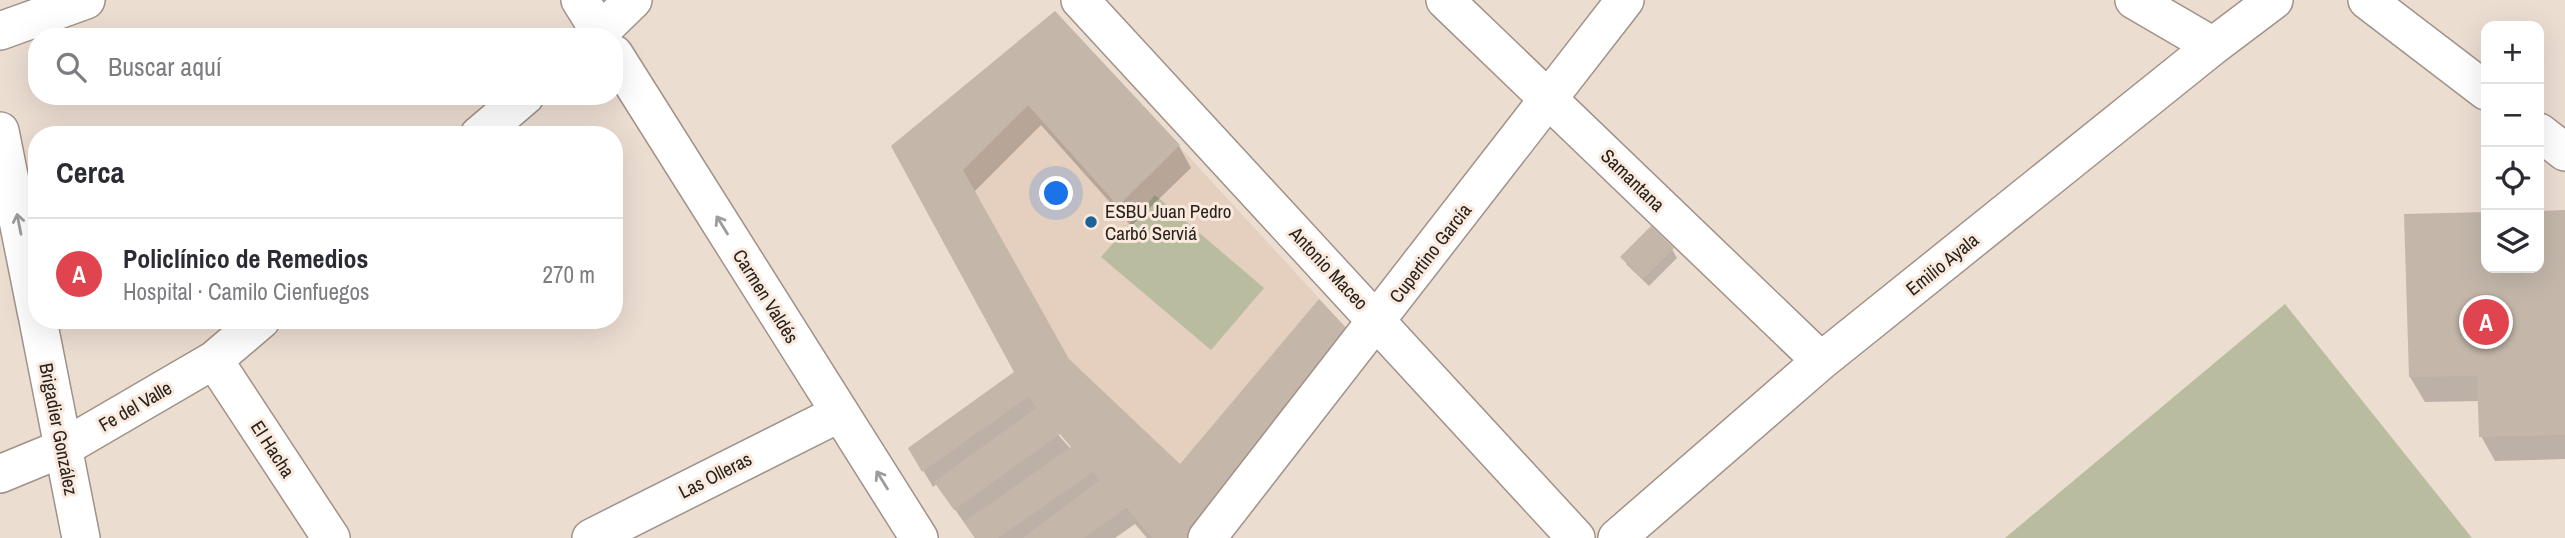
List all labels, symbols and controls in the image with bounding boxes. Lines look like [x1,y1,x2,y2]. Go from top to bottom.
map controls [2481,21,2544,273]
button: + [2481,21,2544,84]
search box [28,28,623,105]
icon: search [52,48,90,86]
text: Buscar aquí [108,49,222,84]
button: − [2481,84,2544,147]
street label: Samantana [1595,143,1671,217]
button: locate [2481,147,2544,210]
text: Cerca [56,152,124,192]
your location [1039,176,1073,210]
place label: ESBU Juan Pedro Carbó Serviá [1105,198,1231,246]
street label: Cupertino García [1383,198,1477,308]
button: layers [2481,210,2544,273]
one-way arrow [11,213,25,236]
marker: ESBU Juan Pedro Carbó Serviá [1083,214,1099,230]
one-way arrow [715,216,729,236]
street label: Antonio Maceo [1283,220,1374,315]
street label: Emilio Ayala [1900,227,1984,301]
text: Policlínico de Remedios [123,241,368,276]
street label: Carmen Valdés [727,244,805,348]
text: A [72,259,86,290]
text: 270 m [543,259,595,290]
text: Hospital · Camilo Cienfuegos [123,276,369,307]
pin: A [2463,296,2509,348]
street label: Brigadier González [33,361,85,498]
street label: Fe del Valle [94,375,176,437]
street label: El Hacha [245,415,301,483]
street label: Las Olleras [674,445,756,504]
one-way arrow [875,471,889,491]

